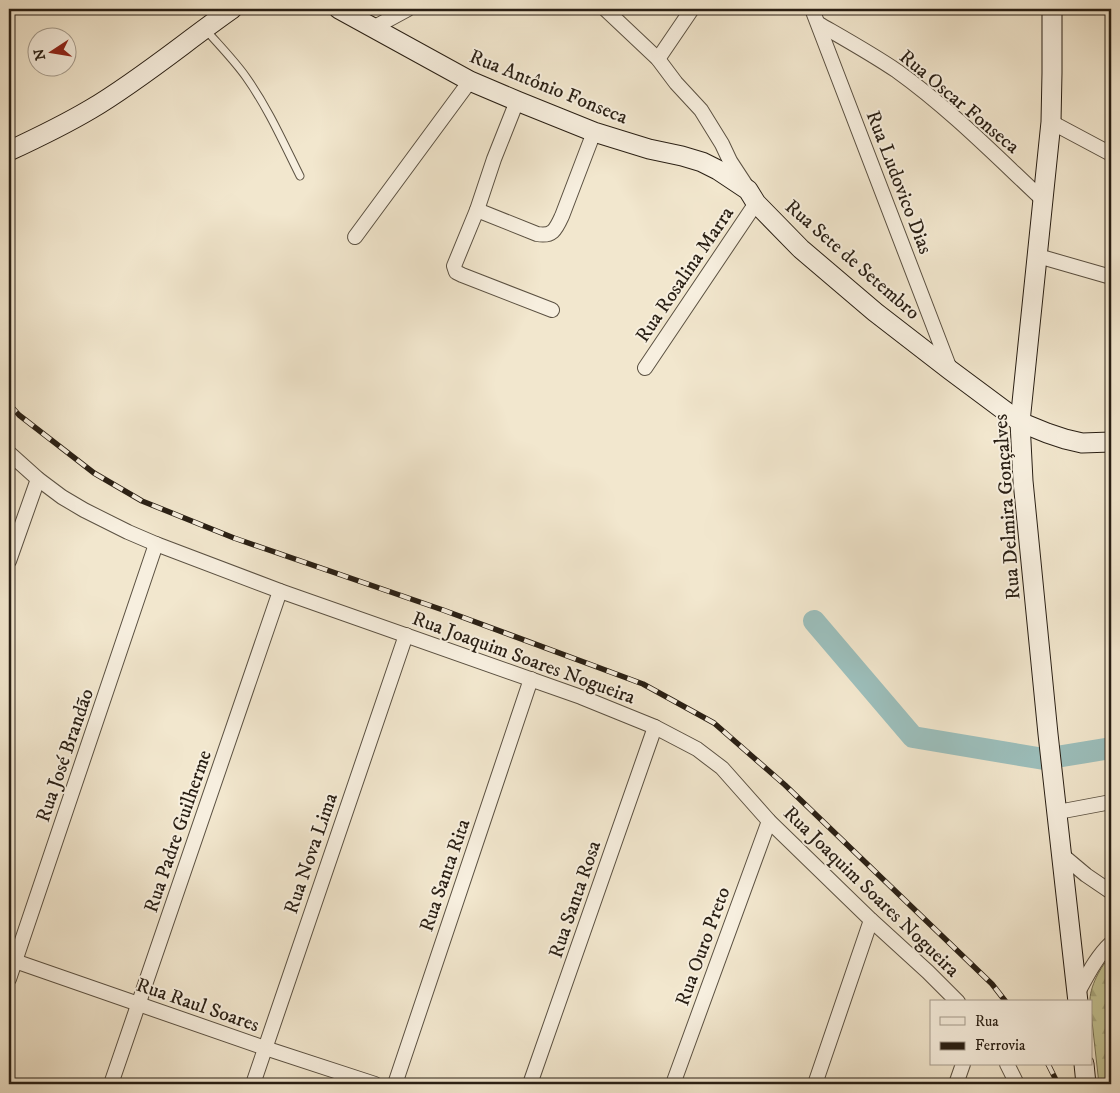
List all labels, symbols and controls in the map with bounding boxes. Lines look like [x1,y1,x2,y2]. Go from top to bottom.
north arrow [28,28,78,78]
street label: Rua Antônio Fonseca [466,44,632,131]
street label: Rua Oscar Fonseca [894,45,1025,160]
text: N [30,47,50,62]
street label: Rua Ludovico Dias [860,107,938,258]
street label: Rua Sete de Setembro [779,195,925,326]
street label: Rua Rosalina Marra [631,202,740,347]
street label: Rua Delmira Gonçalves [989,413,1026,601]
street label: Rua Joaquim Soares Nogueira [409,606,639,711]
street label: Rua José Brandão [31,686,100,825]
street label: Rua Padre Guilherme [139,747,218,916]
street label: Rua Nova Lima [279,789,344,917]
street label: Rua Joaquim Soares Nogueira [778,801,965,983]
street label: Rua Santa Rita [414,815,477,935]
street label: Rua Santa Rosa [544,837,607,961]
street label: Rua Ouro Preto [670,884,736,1009]
street label: Rua Raul Soares [133,973,263,1038]
legend [930,1000,1092,1066]
text: Rua [975,1012,999,1031]
text: Ferrovia [975,1036,1026,1055]

